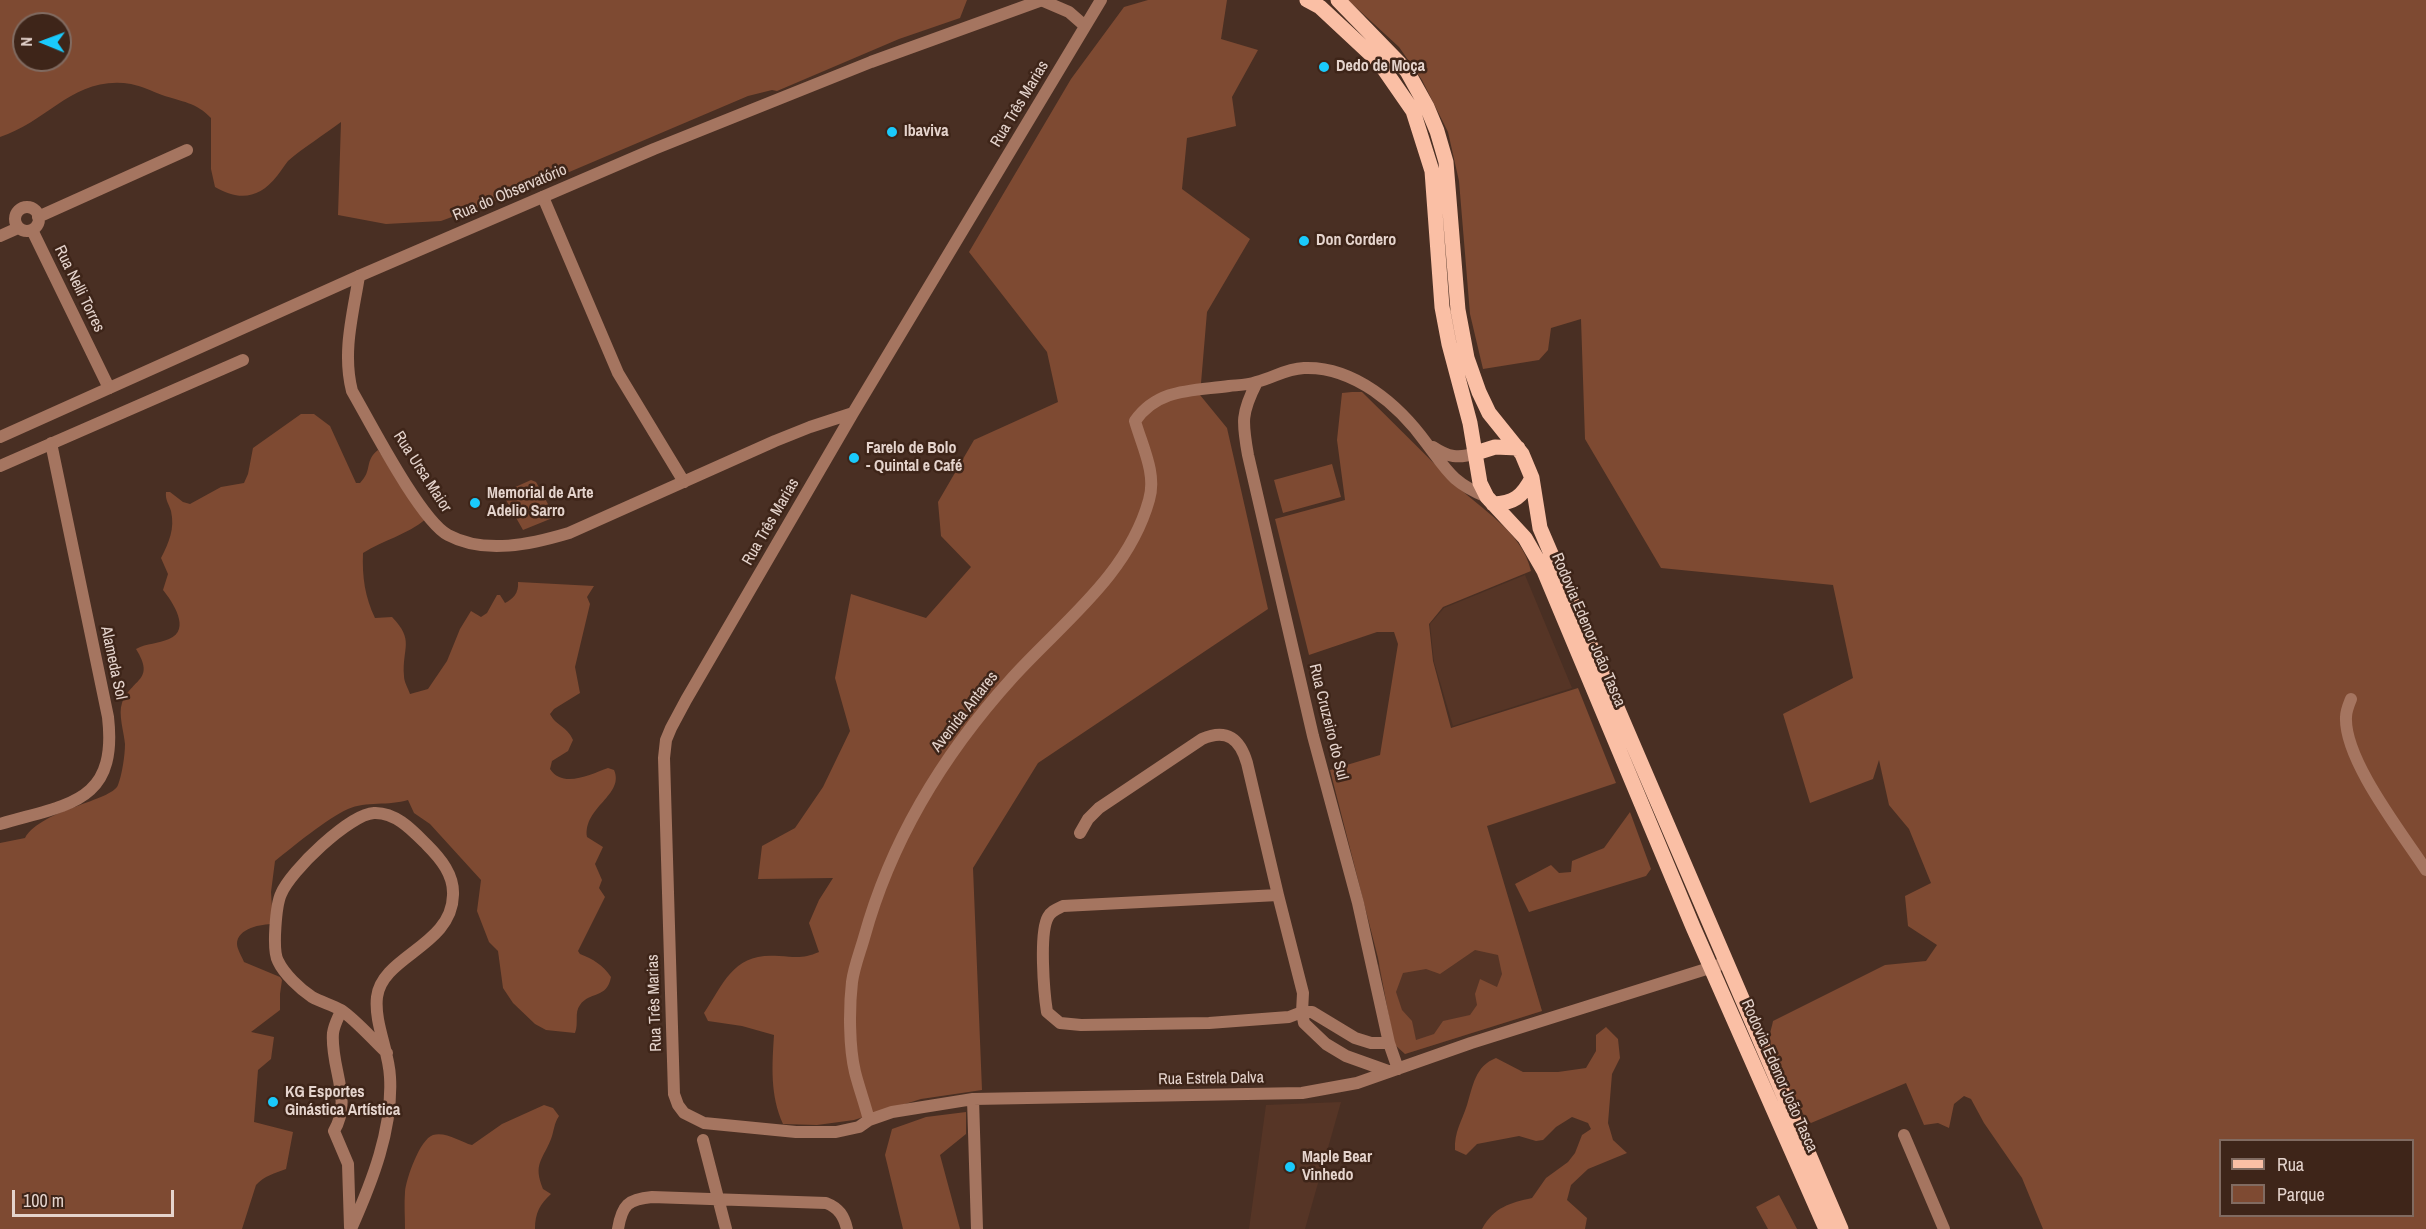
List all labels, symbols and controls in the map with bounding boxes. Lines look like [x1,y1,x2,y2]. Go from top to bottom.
north arrow [12,12,72,72]
text: N [15,37,37,47]
street label: Rua Três Marias [987,57,1053,151]
place label: Dedo de Moça [1336,57,1425,77]
marker: Dedo de Moça [1317,60,1331,74]
place label: Ibaviva [904,122,948,142]
marker: Ibaviva [885,125,899,139]
street label: Rua do Observatório [450,160,570,226]
place label: Don Cordero [1316,231,1396,251]
marker: Don Cordero [1297,234,1311,248]
street label: Rua Nelli Torres [50,243,108,335]
street label: Rua Ursa Maior [389,428,455,516]
place label: Farelo de Bolo - Quintal e Café [866,439,962,477]
marker: Farelo de Bolo - Quintal e Café [847,451,861,465]
street label: Rua Três Marias [738,475,804,569]
place label: Memorial de Arte Adelio Sarro [487,484,593,522]
marker: Memorial de Arte Adelio Sarro [468,496,482,510]
street label: Rodovia Edenor João Tasca [1547,550,1629,710]
street label: Alameda Sol [96,625,130,701]
street label: Rua Cruzeiro do Sul [1304,662,1352,782]
street label: Avenida Antares [928,668,1002,756]
street label: Rua Três Marias [644,954,666,1052]
street label: Rodovia Edenor João Tasca [1737,997,1821,1155]
street label: Rua Estrela Dalva [1158,1068,1264,1090]
place label: KG Esportes Ginástica Artística [285,1083,400,1121]
marker: KG Esportes Ginástica Artística [266,1095,280,1109]
legend [2219,1139,2414,1217]
place label: Maple Bear Vinhedo [1302,1148,1372,1186]
text: Rua [2277,1152,2304,1177]
marker: Maple Bear Vinhedo [1283,1160,1297,1174]
scale bar [15,1178,177,1216]
text: Parque [2277,1182,2325,1207]
text: 100 m [23,1188,64,1213]

